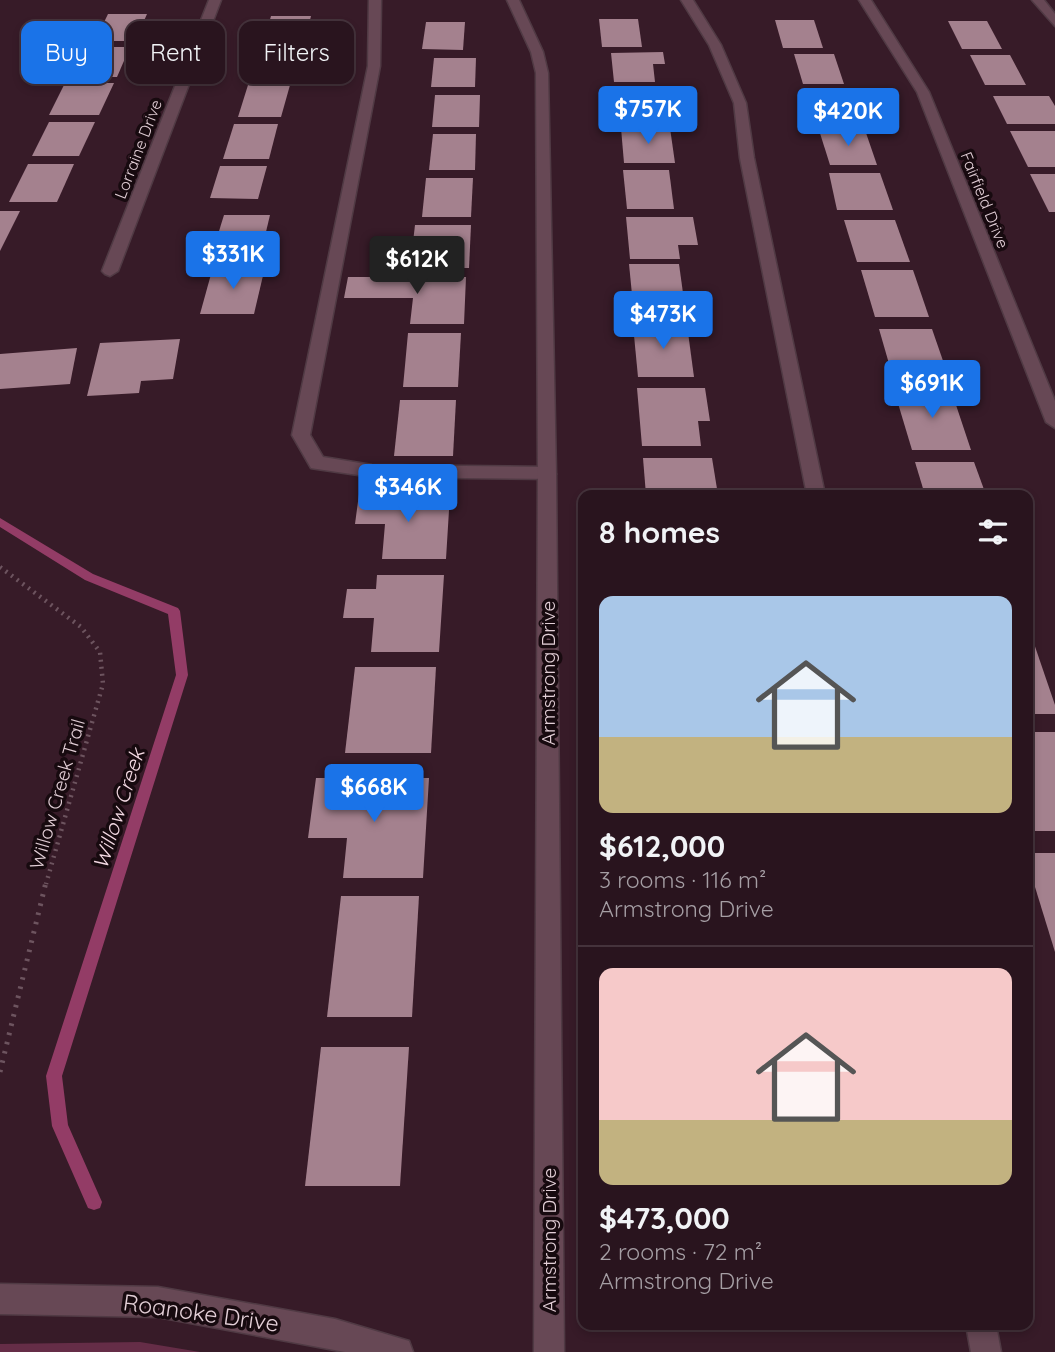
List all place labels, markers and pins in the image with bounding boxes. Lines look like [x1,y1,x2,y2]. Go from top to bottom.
pin: $757K [599,86,697,146]
pin: $420K [799,88,897,148]
pin: $331K [184,232,282,291]
pin: $612K [368,236,466,296]
pin: $473K [614,292,712,351]
pin: $691K [883,360,981,420]
pin: $346K [359,464,457,524]
pin: $668K [325,764,423,824]

